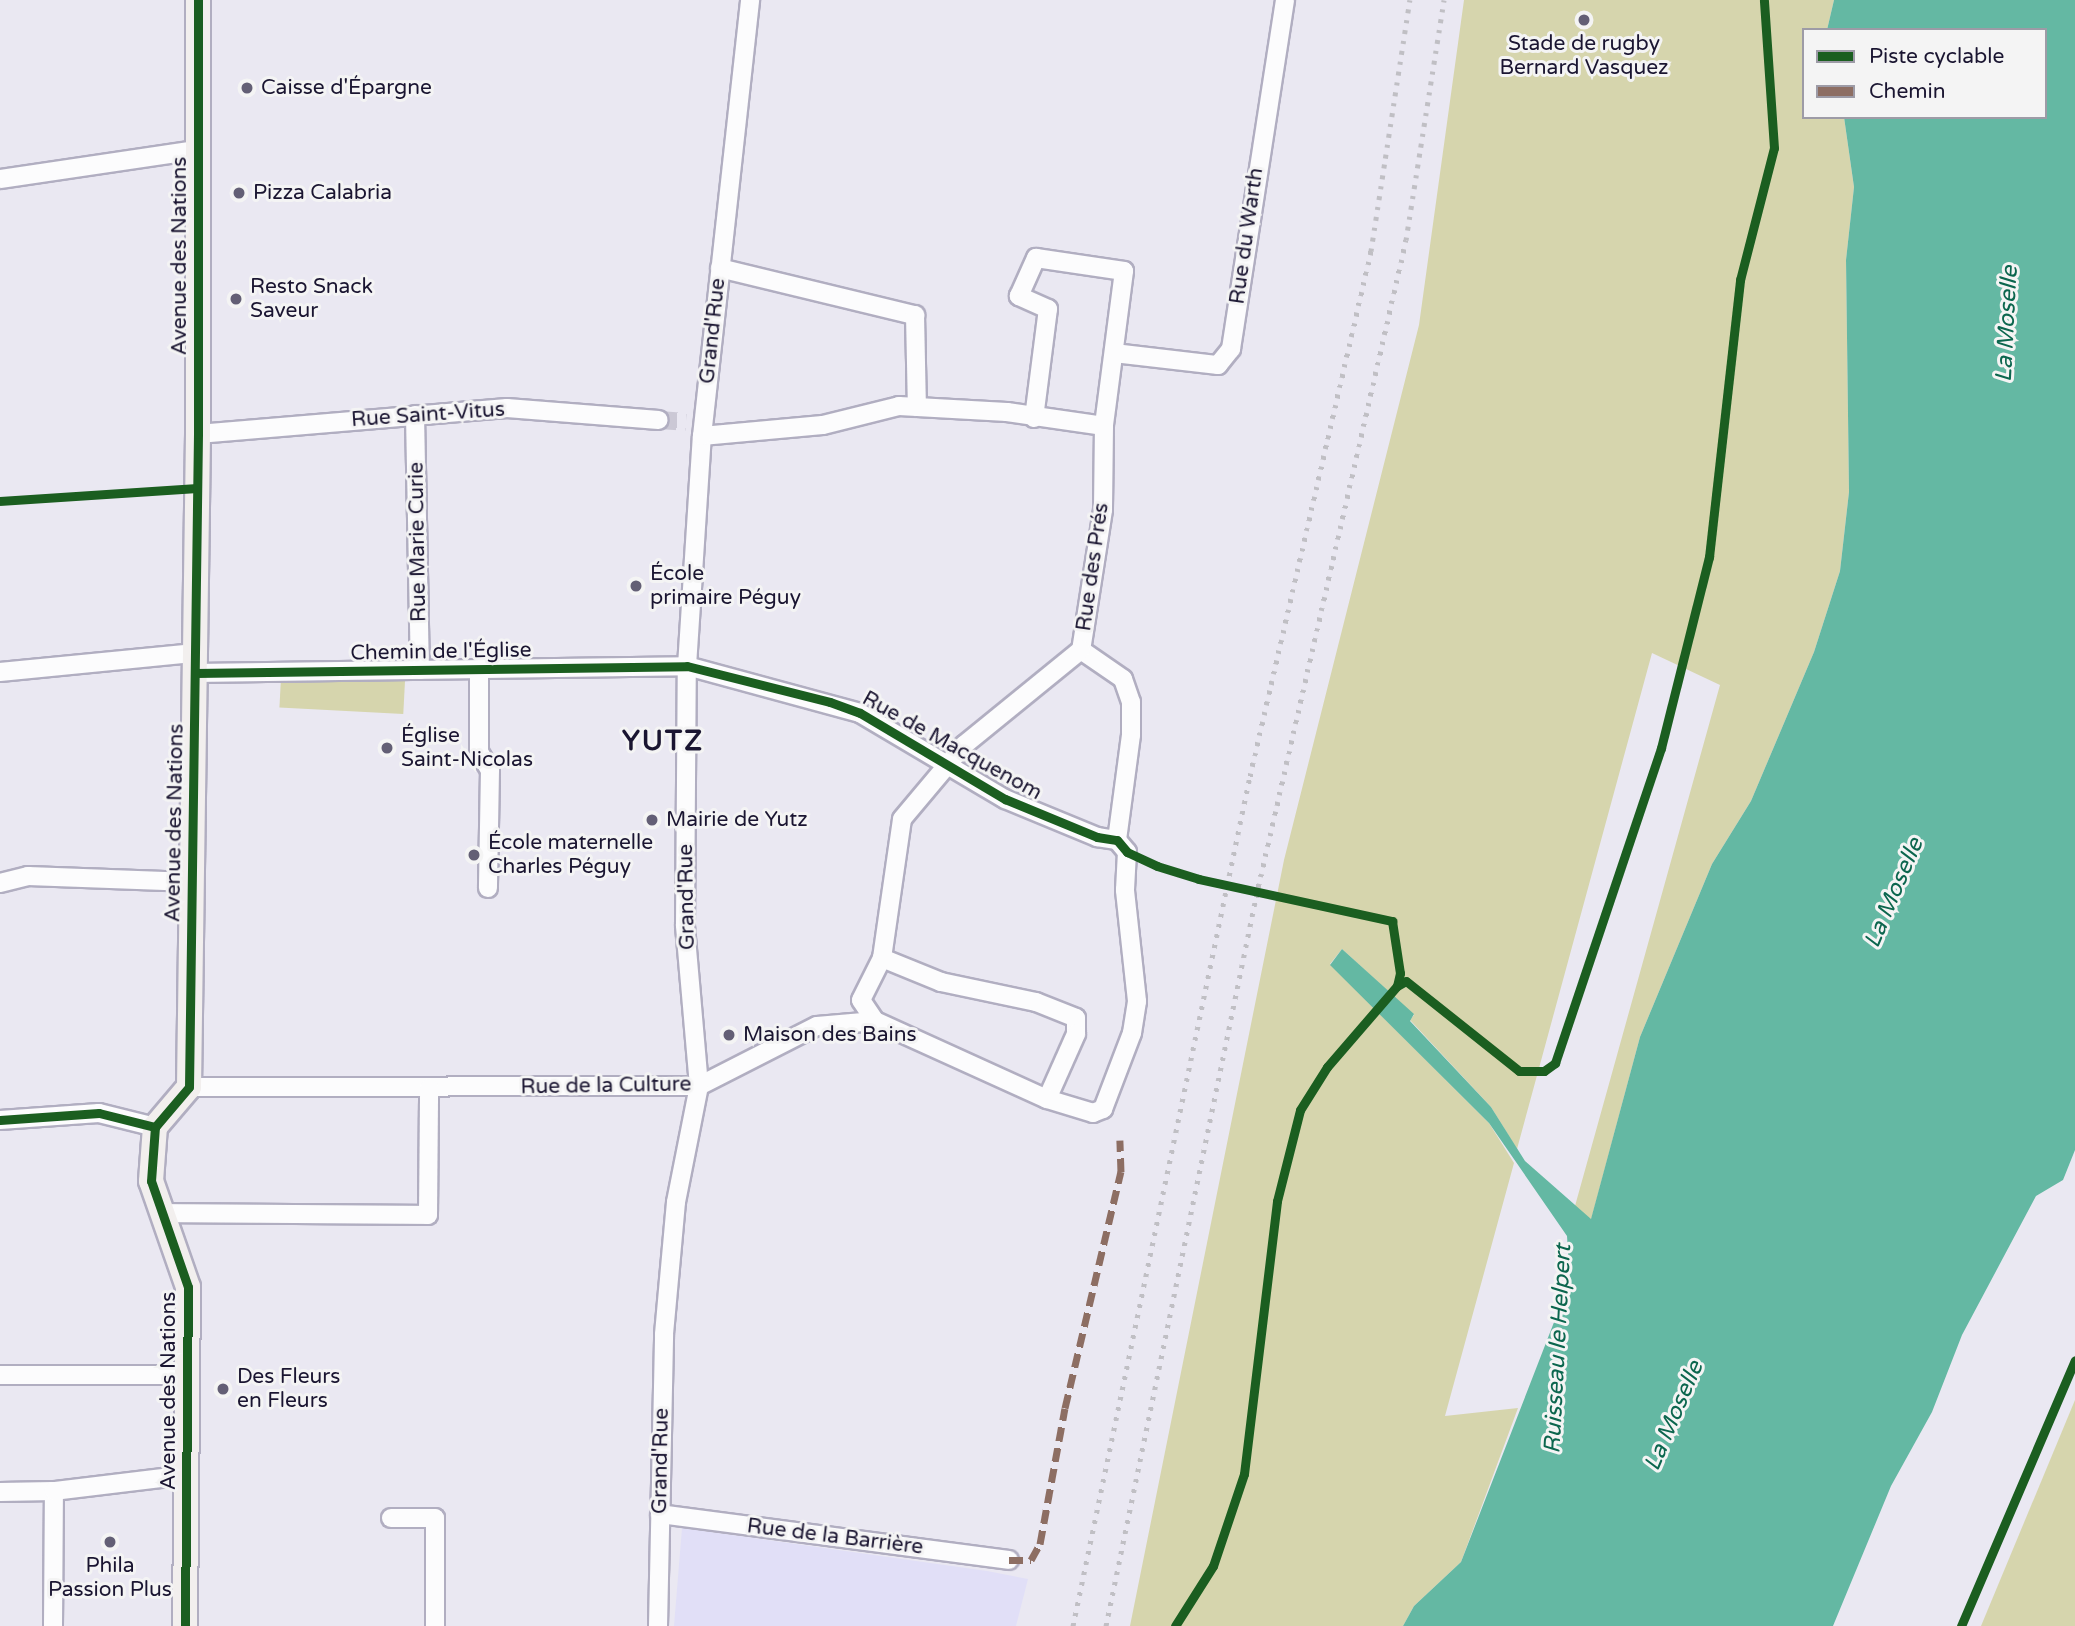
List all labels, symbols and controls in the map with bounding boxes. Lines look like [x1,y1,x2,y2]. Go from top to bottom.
marker: Stade de rugby Bernard Vasquez [1576,12,1592,28]
legend [1802,28,2047,119]
place label: Stade de rugby Bernard Vasquez [1499,31,1669,81]
text: Piste cyclable [1869,44,2004,69]
place label: Caisse d'Épargne [261,75,432,101]
text: Chemin [1869,79,1946,104]
marker: Caisse d'Épargne [239,80,255,96]
street label: Avenue des Nations [167,157,193,355]
street label: Rue du Warth [1225,166,1269,306]
place label: Pizza Calabria [253,180,392,206]
marker: Pizza Calabria [231,185,247,201]
water label: La Moselle [1990,265,2024,383]
place label: Resto Snack Saveur [250,274,373,324]
street label: Grand'Rue [695,277,731,385]
marker: Resto Snack Saveur [228,291,244,307]
street label: Rue Saint-Vitus [350,397,506,433]
street label: Rue Marie Curie [404,462,432,622]
street label: Rue des Prés [1072,501,1114,633]
place label: École primaire Péguy [650,561,801,611]
marker: École primaire Péguy [628,578,644,594]
street label: Chemin de l'Église [350,638,532,666]
street label: Rue de Macquenom [858,686,1046,806]
street label: Avenue des Nations [161,723,189,923]
place label: Église Saint-Nicolas [401,723,533,773]
district label: YUTZ [622,724,704,758]
marker: Église Saint-Nicolas [379,740,395,756]
place label: Mairie de Yutz [666,807,808,833]
marker: Mairie de Yutz [644,812,660,828]
place label: École maternelle Charles Péguy [488,830,653,880]
water label: La Moselle [1859,834,1929,952]
street label: Grand'Rue [673,844,701,950]
marker: École maternelle Charles Péguy [466,847,482,863]
place label: Maison des Bains [743,1022,917,1048]
marker: Maison des Bains [721,1027,737,1043]
street label: Rue de la Culture [520,1072,692,1100]
water label: Ruisseau le Helpert [1539,1244,1577,1454]
street label: Avenue des Nations [156,1292,182,1490]
water label: La Moselle [1639,1357,1709,1475]
place label: Des Fleurs en Fleurs [237,1364,340,1414]
marker: Des Fleurs en Fleurs [215,1381,231,1397]
street label: Grand'Rue [647,1408,675,1514]
street label: Rue de la Barrière [745,1514,925,1560]
marker: Phila Passion Plus [102,1534,118,1550]
place label: Phila Passion Plus [48,1553,172,1603]

